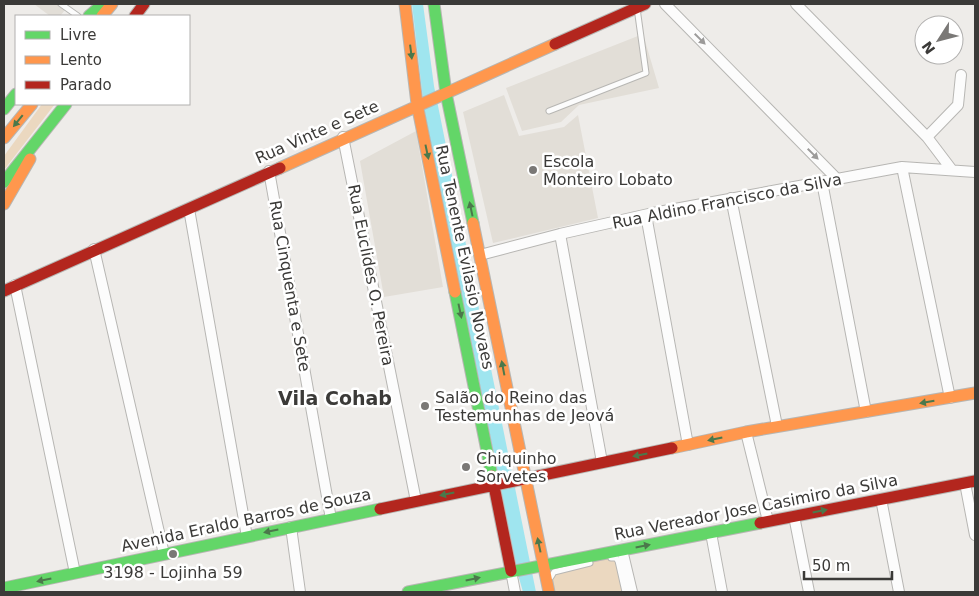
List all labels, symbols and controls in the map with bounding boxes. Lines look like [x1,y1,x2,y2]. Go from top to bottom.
legend [15,15,190,105]
north arrow [914,15,964,65]
text: Livre [60,26,96,44]
one-way arrow [693,32,705,44]
text: N [919,38,938,57]
one-way arrow [407,44,415,60]
text: Lento [60,51,102,69]
text: Parado [60,76,112,94]
street label: Rua Vinte e Sete [252,96,382,168]
one-way arrow [12,114,23,127]
street label: Rua Tenente Evilasio Novaes [432,143,498,371]
one-way arrow [423,145,431,160]
one-way arrow [807,148,819,160]
place label: Escola Monteiro Lobato [543,152,673,189]
marker: Escola Monteiro Lobato [527,164,539,176]
street label: Rua Aldino Francisco da Silva [611,169,843,233]
street label: Rua Euclides O. Pereira [344,183,398,367]
street label: Rua Cinquenta e Sete [266,199,314,373]
one-way arrow [467,201,475,217]
one-way arrow [456,304,464,320]
one-way arrow [499,360,507,376]
district label: Vila Cohab [278,387,392,409]
place label: Salão do Reino das Testemunhas de Jeová [434,388,614,425]
one-way arrow [919,398,935,406]
marker: Salão do Reino das Testemunhas de Jeová [419,400,431,412]
one-way arrow [708,435,723,443]
place label: Chiquinho Sorvetes [476,449,557,486]
one-way arrow [632,451,648,459]
marker: Chiquinho Sorvetes [460,461,472,473]
street label: Rua Vereador Jose Casimiro da Silva [613,470,899,544]
street label: Avenida Eraldo Barros de Souza [119,484,373,556]
one-way arrow [440,490,455,498]
one-way arrow [812,507,827,515]
one-way arrow [263,528,279,536]
one-way arrow [535,536,543,552]
one-way arrow [636,542,651,550]
marker: 3198 - Lojinha 59 [167,548,179,560]
scale bar [804,548,892,580]
text: 50 m [812,557,850,575]
place label: 3198 - Lojinha 59 [103,563,243,582]
one-way arrow [465,575,480,583]
one-way arrow [36,576,51,584]

